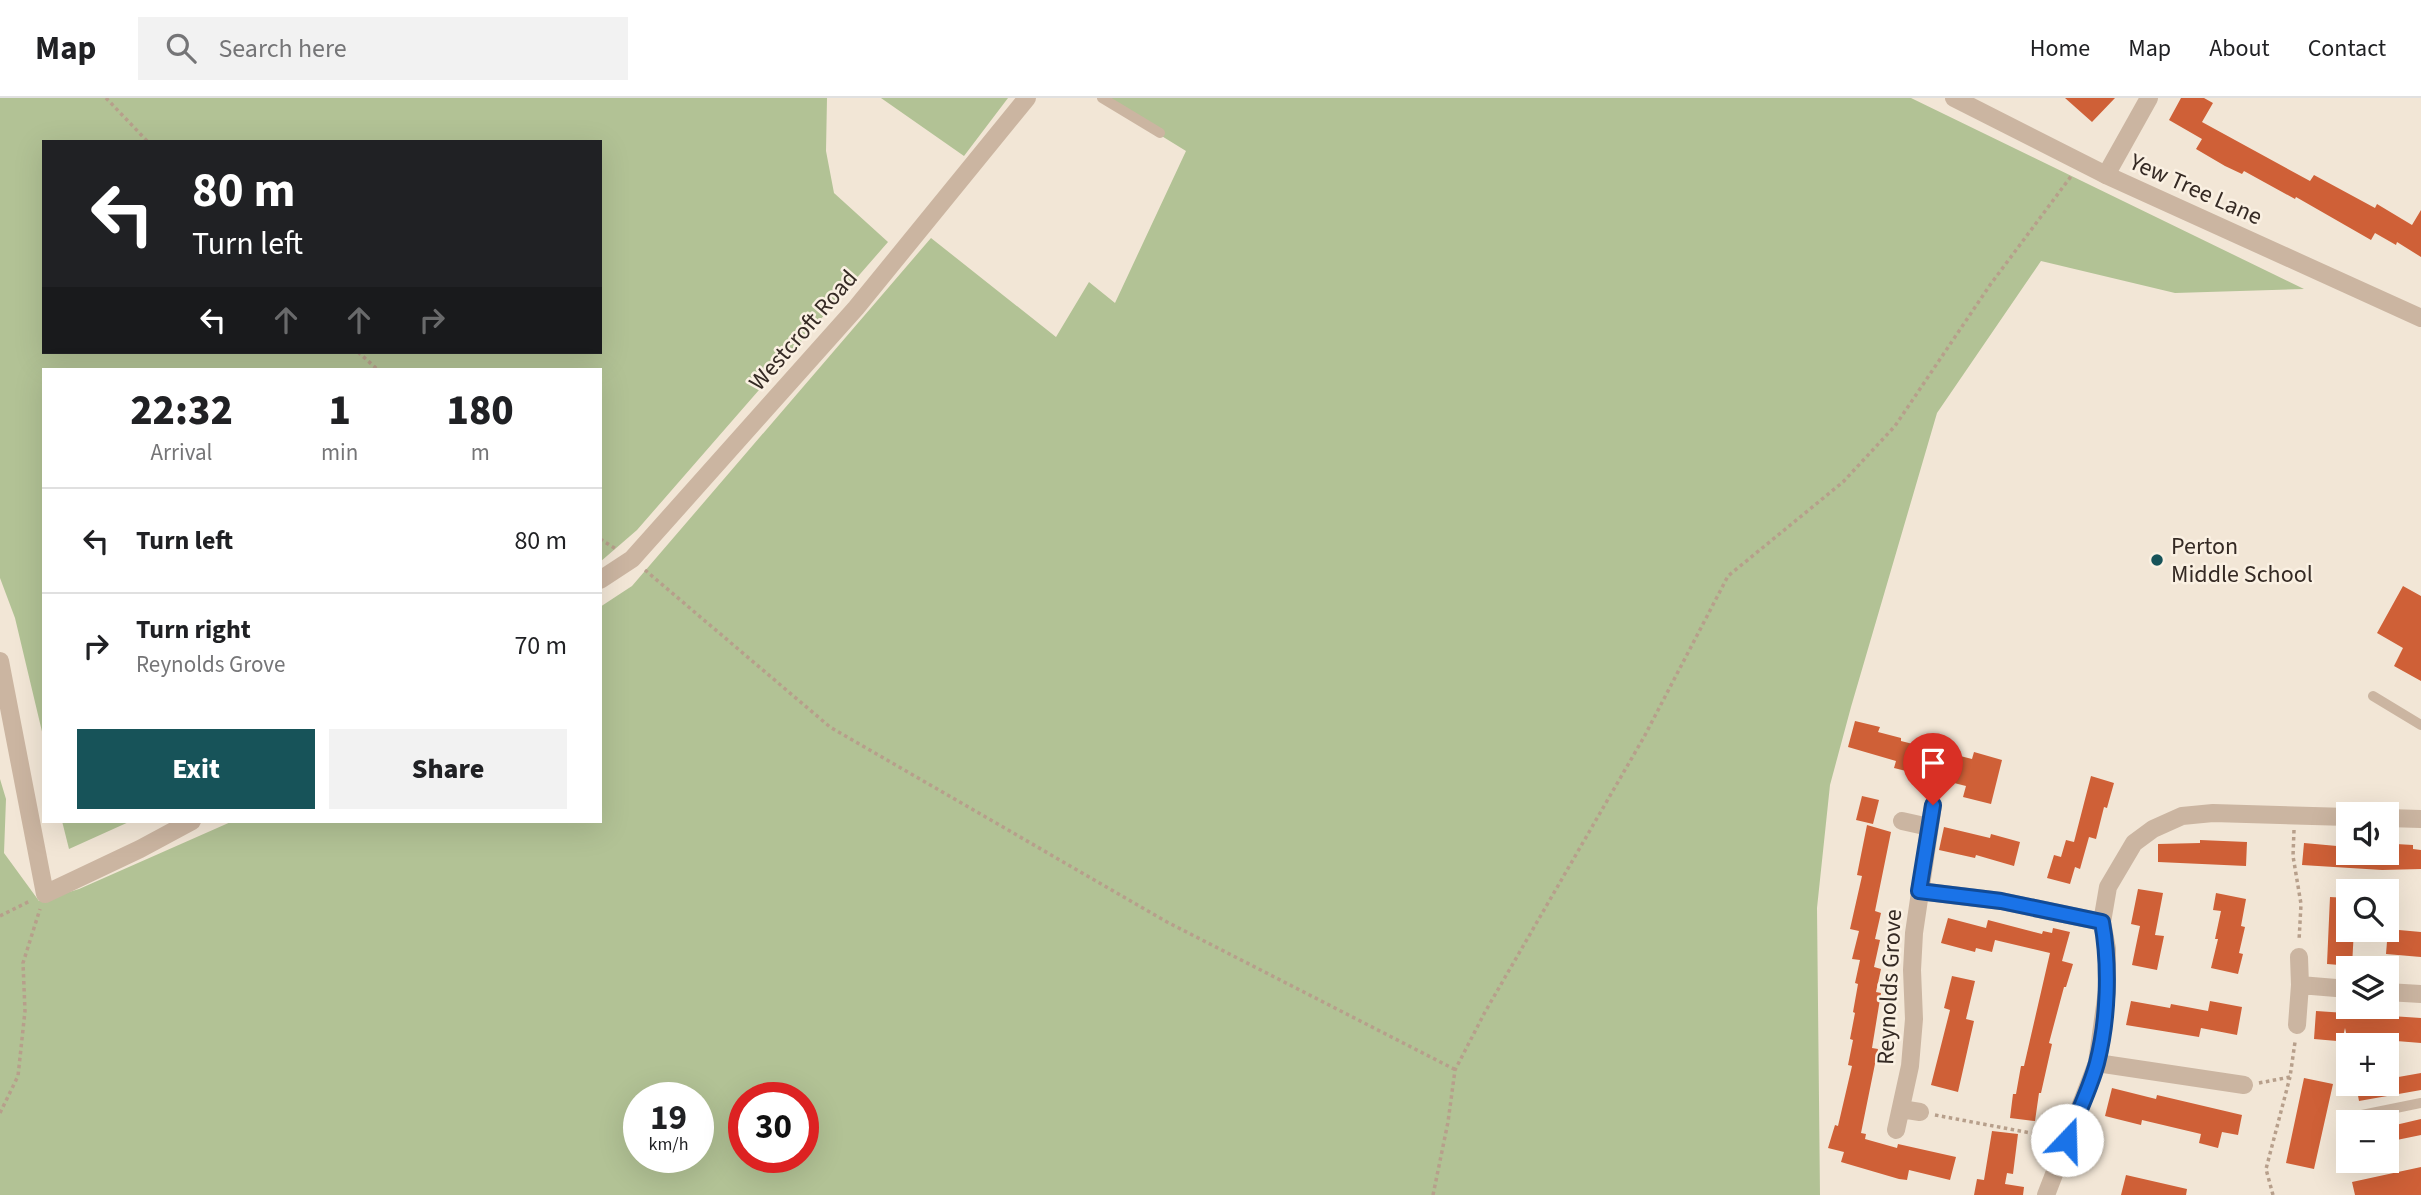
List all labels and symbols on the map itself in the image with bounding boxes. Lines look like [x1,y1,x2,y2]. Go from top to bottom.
street label: Yew Tree Lane [2123,144,2268,234]
street label: Westcroft Road [741,262,866,399]
place label: Perton Middle School [2171,529,2313,592]
marker: Perton Middle School [2149,552,2165,568]
pin [1903,733,1963,805]
street label: Reynolds Grove [1868,908,1911,1066]
speed limit sign: 30 [728,1082,819,1173]
position arrow [2030,1103,2104,1177]

